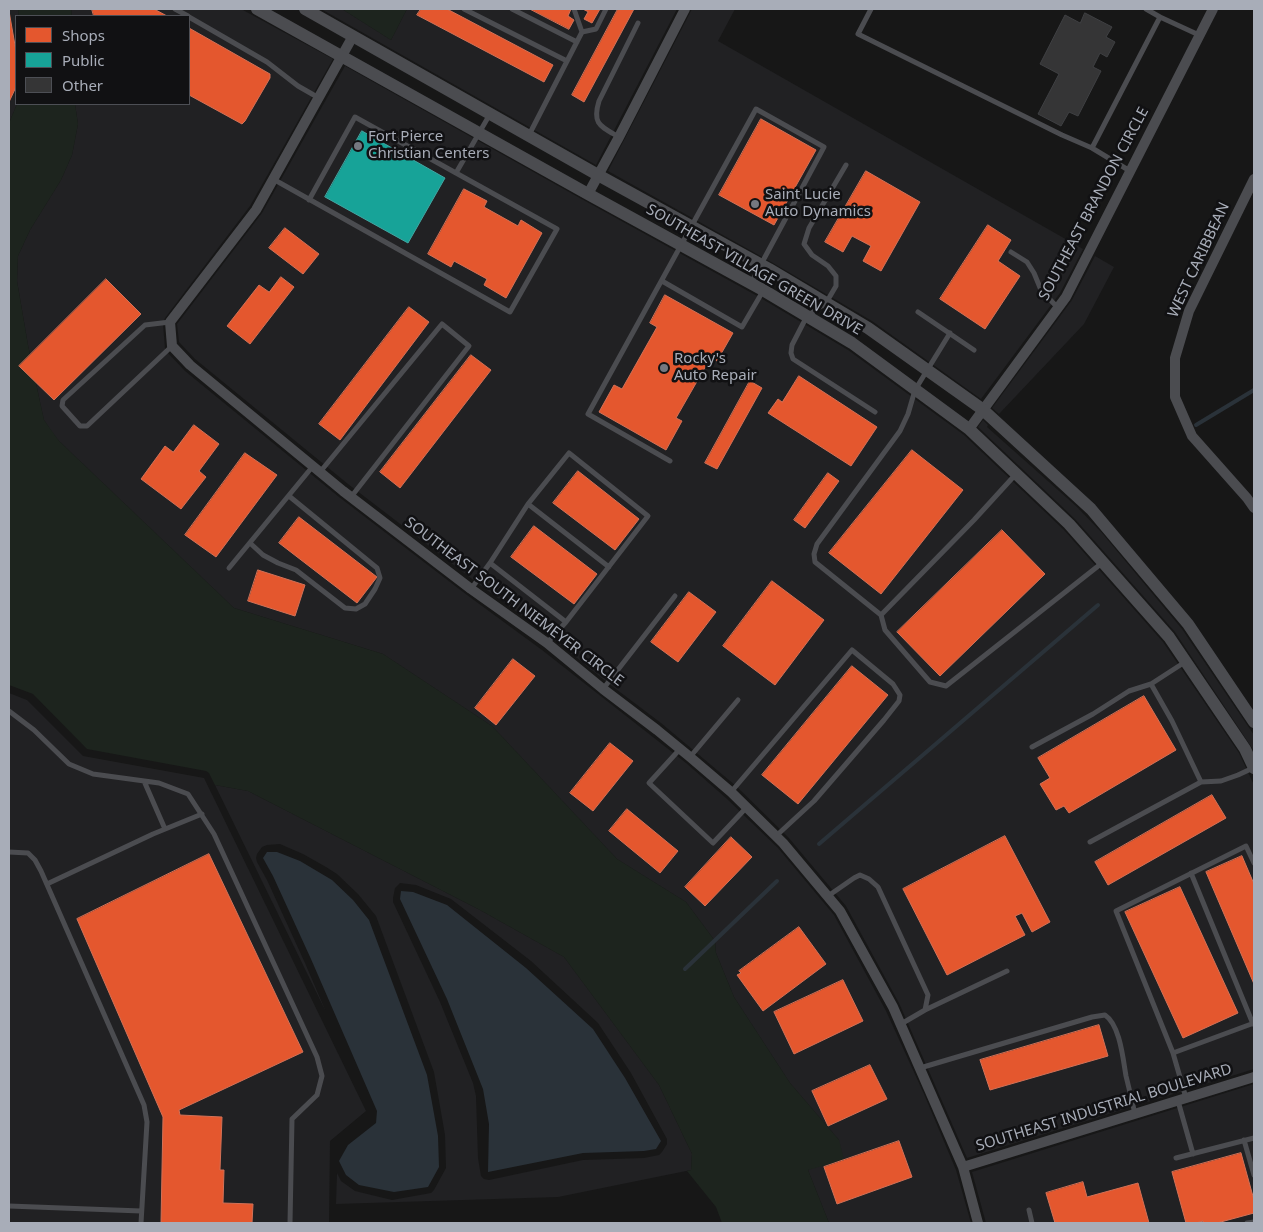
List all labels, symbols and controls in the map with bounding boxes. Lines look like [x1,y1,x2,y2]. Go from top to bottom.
legend [15,15,190,105]
text: Shops [62,25,105,45]
text: Public [62,50,105,70]
text: Other [62,75,103,95]
street label: SOUTHEAST BRANDON CIRCLE [1035,104,1153,304]
place label: Fort Pierce Christian Centers [368,128,489,163]
marker: Fort Pierce Christian Centers [352,140,364,152]
place label: Saint Lucie Auto Dynamics [765,186,871,221]
marker: Saint Lucie Auto Dynamics [749,198,761,210]
street label: WEST CARIBBEAN [1164,200,1234,320]
street label: SOUTHEAST VILLAGE GREEN DRIVE [643,201,865,339]
place label: Rocky's Auto Repair [674,350,757,385]
marker: Rocky's Auto Repair [658,362,670,374]
street label: SOUTHEAST SOUTH NIEMEYER CIRCLE [401,514,627,690]
street label: SOUTHEAST INDUSTRIAL BOULEVARD [974,1060,1234,1156]

